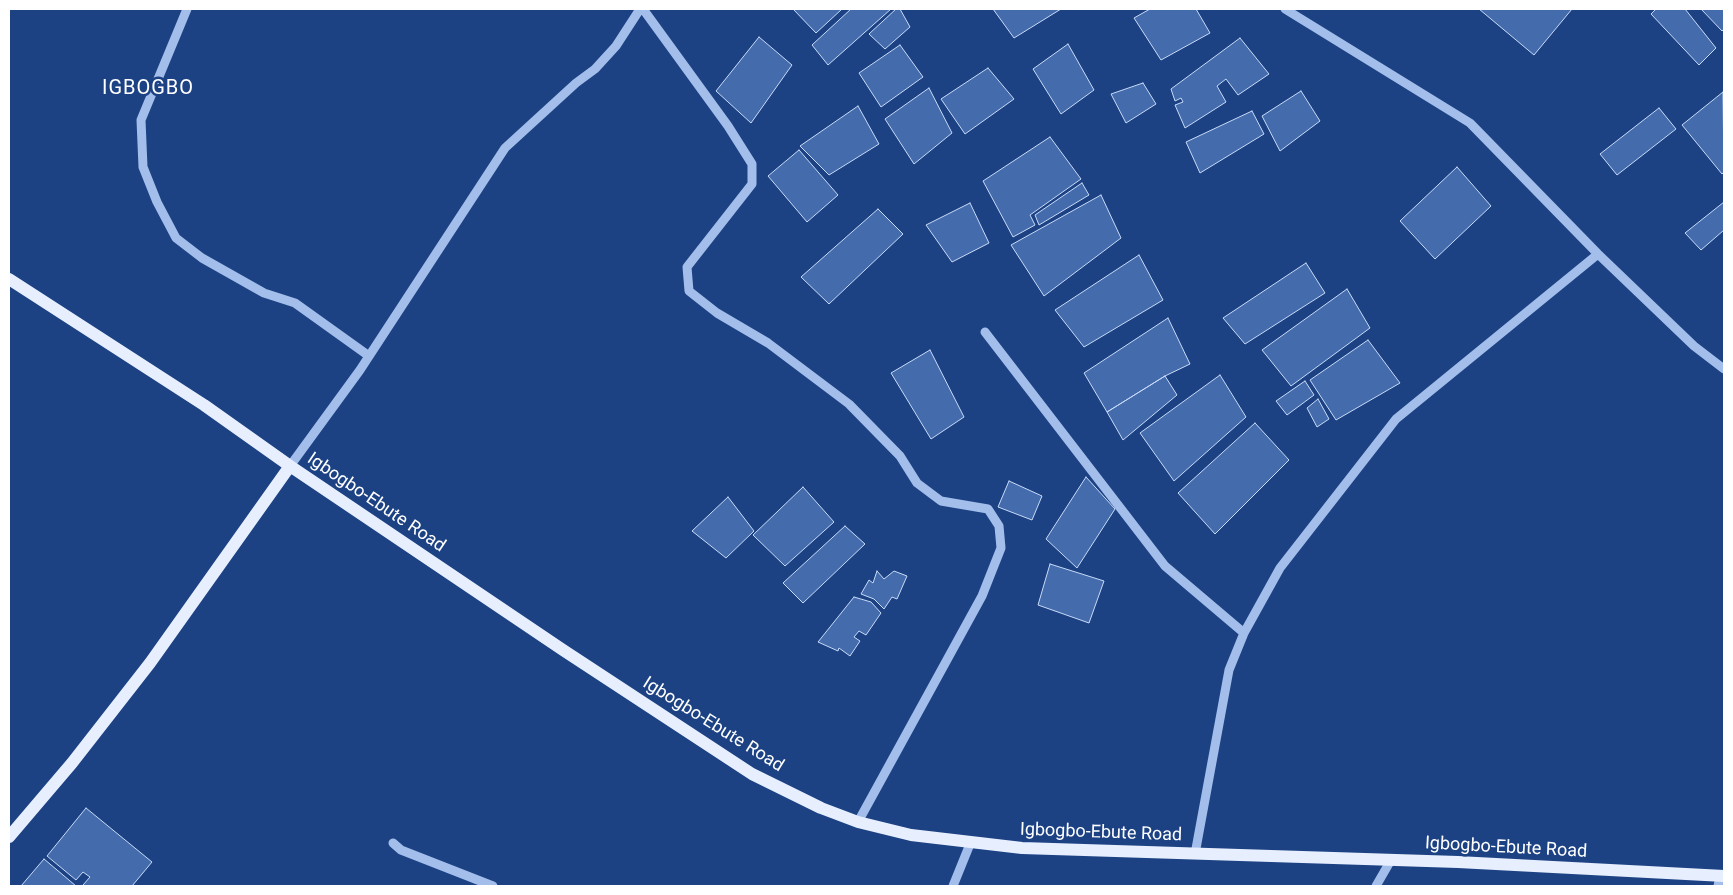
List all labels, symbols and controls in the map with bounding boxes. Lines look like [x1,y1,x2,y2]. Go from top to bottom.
district label: IGBOGBO [101,77,195,101]
street label: Igbogbo-Ebute Road [303,449,449,557]
street label: Igbogbo-Ebute Road [638,673,788,777]
street label: Igbogbo-Ebute Road [1020,819,1182,847]
street label: Igbogbo-Ebute Road [1424,833,1588,863]

